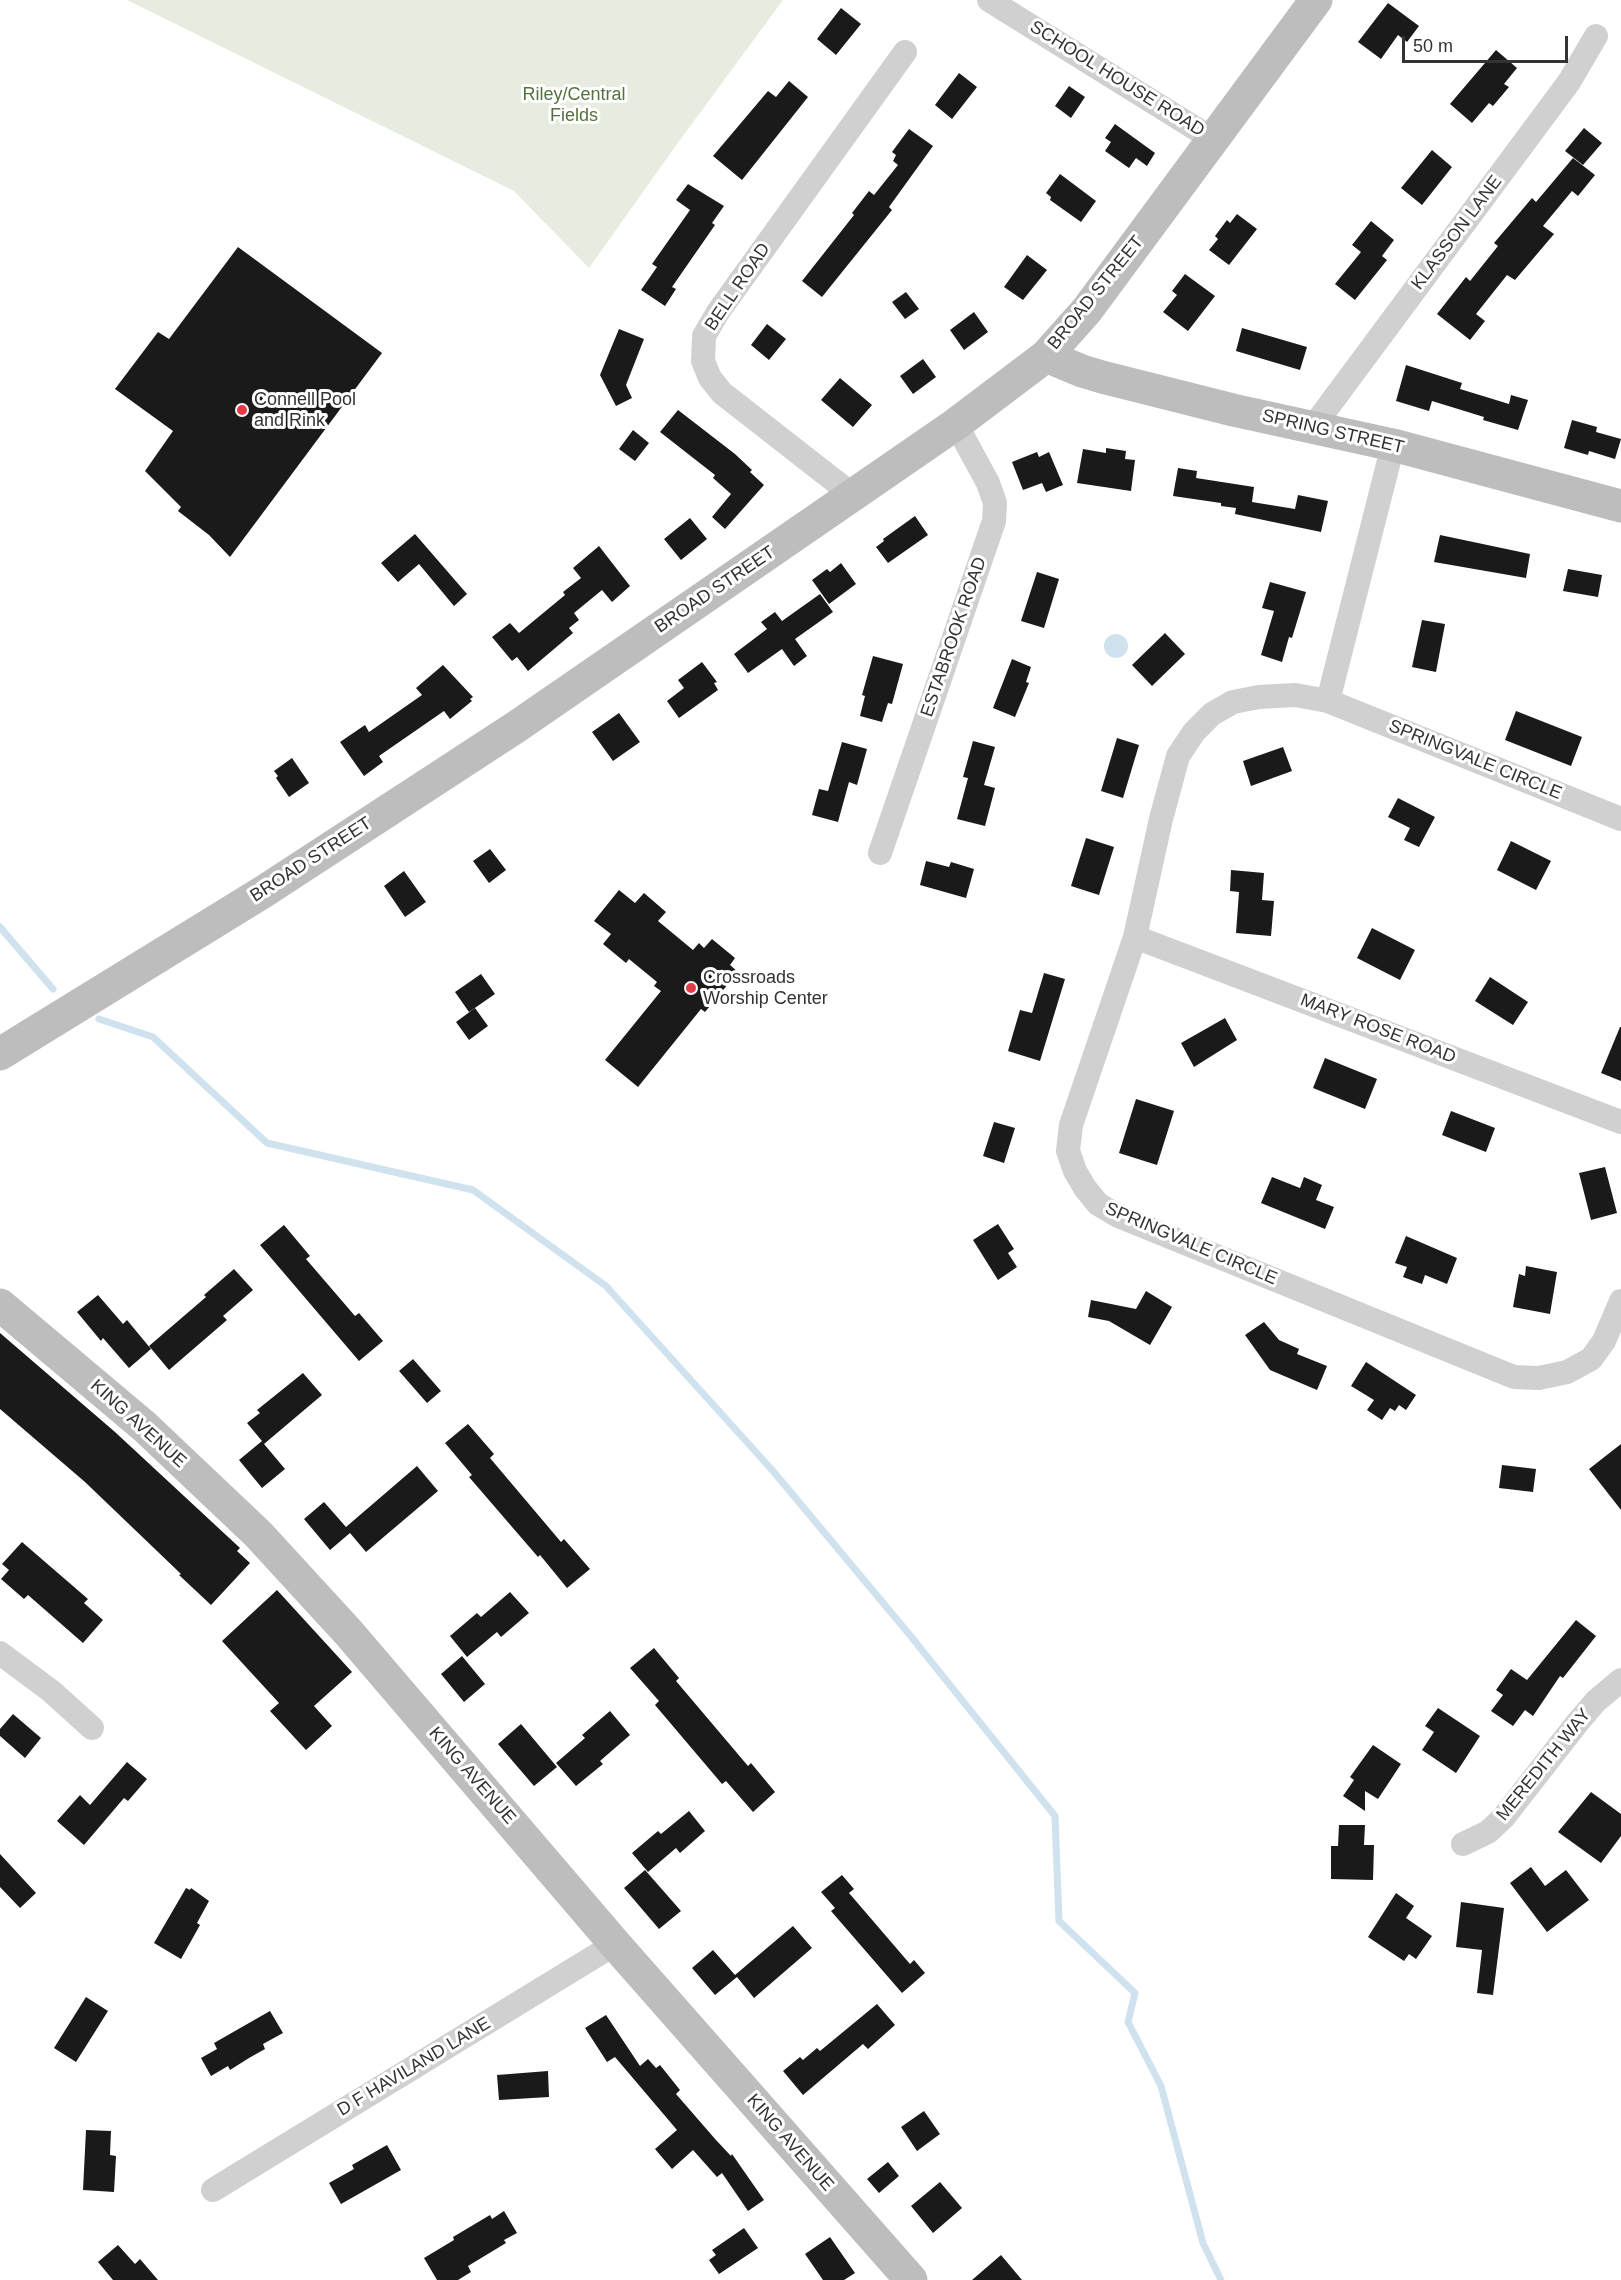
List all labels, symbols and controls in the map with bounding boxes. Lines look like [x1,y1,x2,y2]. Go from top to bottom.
street label: SCHOOL HOUSE ROAD [1026,16,1208,142]
scale bar [1405,24,1572,62]
text: 50 m [1413,36,1453,56]
park label: Riley/Central Fields [522,84,626,127]
street label: KLASSON LANE [1407,172,1507,294]
street label: BROAD STREET [1044,232,1148,354]
street label: BELL ROAD [701,239,775,335]
place label: Connell Pool and Rink [254,389,356,432]
marker: Connell Pool and Rink [235,403,249,417]
street label: SPRING STREET [1260,405,1406,459]
street label: BROAD STREET [651,542,779,638]
street label: ESTABROOK ROAD [916,554,992,720]
street label: SPRINGVALE CIRCLE [1385,715,1565,805]
street label: BROAD STREET [246,813,376,907]
place label: Crossroads Worship Center [703,967,828,1010]
marker: Crossroads Worship Center [684,981,698,995]
street label: MARY ROSE ROAD [1297,989,1459,1069]
street label: SPRINGVALE CIRCLE [1102,1198,1280,1290]
street label: KING AVENUE [86,1375,190,1473]
street label: MEREDITH WAY [1492,1705,1596,1825]
street label: KING AVENUE [424,1723,520,1829]
street label: D F HAVILAND LANE [334,2013,494,2121]
street label: KING AVENUE [742,2090,838,2196]

